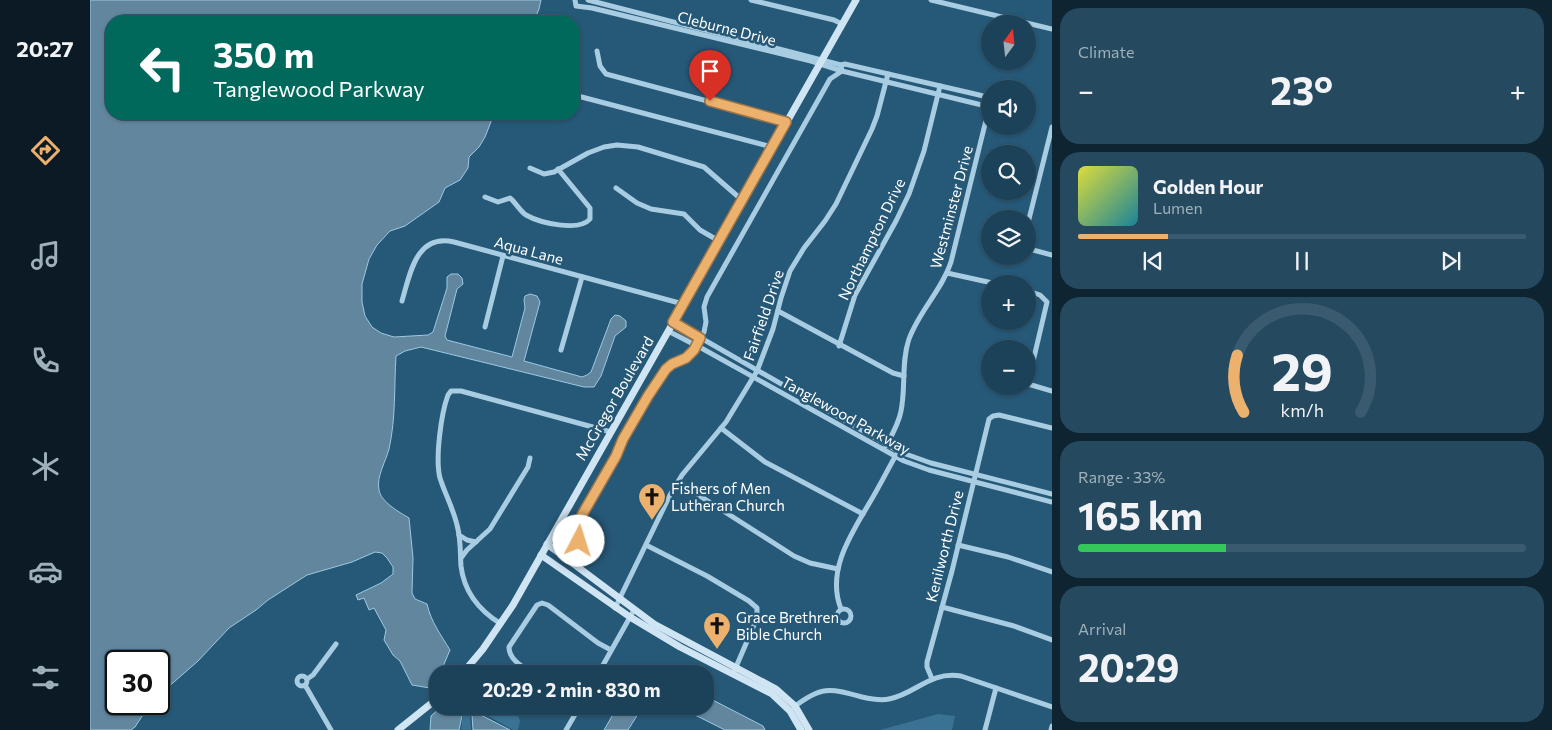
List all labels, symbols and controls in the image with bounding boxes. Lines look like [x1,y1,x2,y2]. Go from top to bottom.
street label: Cleburne Drive [676,7,778,49]
north arrow [981,15,1036,70]
map controls [981,15,1036,395]
text: 350 m [213,32,314,75]
text: 20:27 [16,35,74,62]
icon: left [130,35,195,100]
text: Climate [1078,42,1134,61]
pin [689,50,731,101]
icon: arrive [696,57,724,85]
text: 23° [1270,66,1333,113]
text: − [1078,73,1094,107]
text: + [1510,73,1526,107]
text: Tanglewood Parkway [213,75,425,102]
button: sound [981,80,1036,135]
icon: directions [28,133,63,168]
street label: Westminster Drive [926,144,976,270]
button: search [981,145,1036,200]
street label: Northampton Drive [834,175,908,303]
text: Golden Hour [1153,175,1263,198]
text: Lumen [1153,198,1203,217]
button: layers [981,210,1036,265]
street label: Aqua Lane [492,232,566,268]
icon: music [28,238,63,273]
icon: previous [1139,247,1167,275]
icon: pause [1288,247,1316,275]
icon: next [1437,247,1465,275]
street label: Fairfield Drive [739,267,787,363]
button: + [981,275,1036,330]
street label: McGregor Boulevard [571,333,657,463]
text: 29 [1271,338,1333,402]
button: − [981,340,1036,395]
icon: phone [28,343,63,378]
street label: Tanglewood Parkway [779,372,914,458]
text: km/h [1280,399,1324,421]
icon: climate [28,449,63,484]
text: Range · 33% [1078,467,1165,486]
place label: Fishers of Men Lutheran Church [671,479,785,514]
church icon: Fishers of Men Lutheran Church [637,482,667,521]
street label: Kenilworth Drive [921,488,967,604]
text: 165 km [1078,491,1203,538]
position arrow [552,514,604,566]
icon: car [28,554,63,589]
place label: Grace Brethren Bible Church [736,608,839,643]
church icon: Grace Brethren Bible Church [702,611,732,650]
text: Arrival [1078,619,1126,638]
text: 20:29 [1078,643,1180,690]
speed limit sign: 30 [105,650,170,715]
icon: filters [28,660,63,695]
text: 20:29 · 2 min · 830 m [482,678,661,701]

